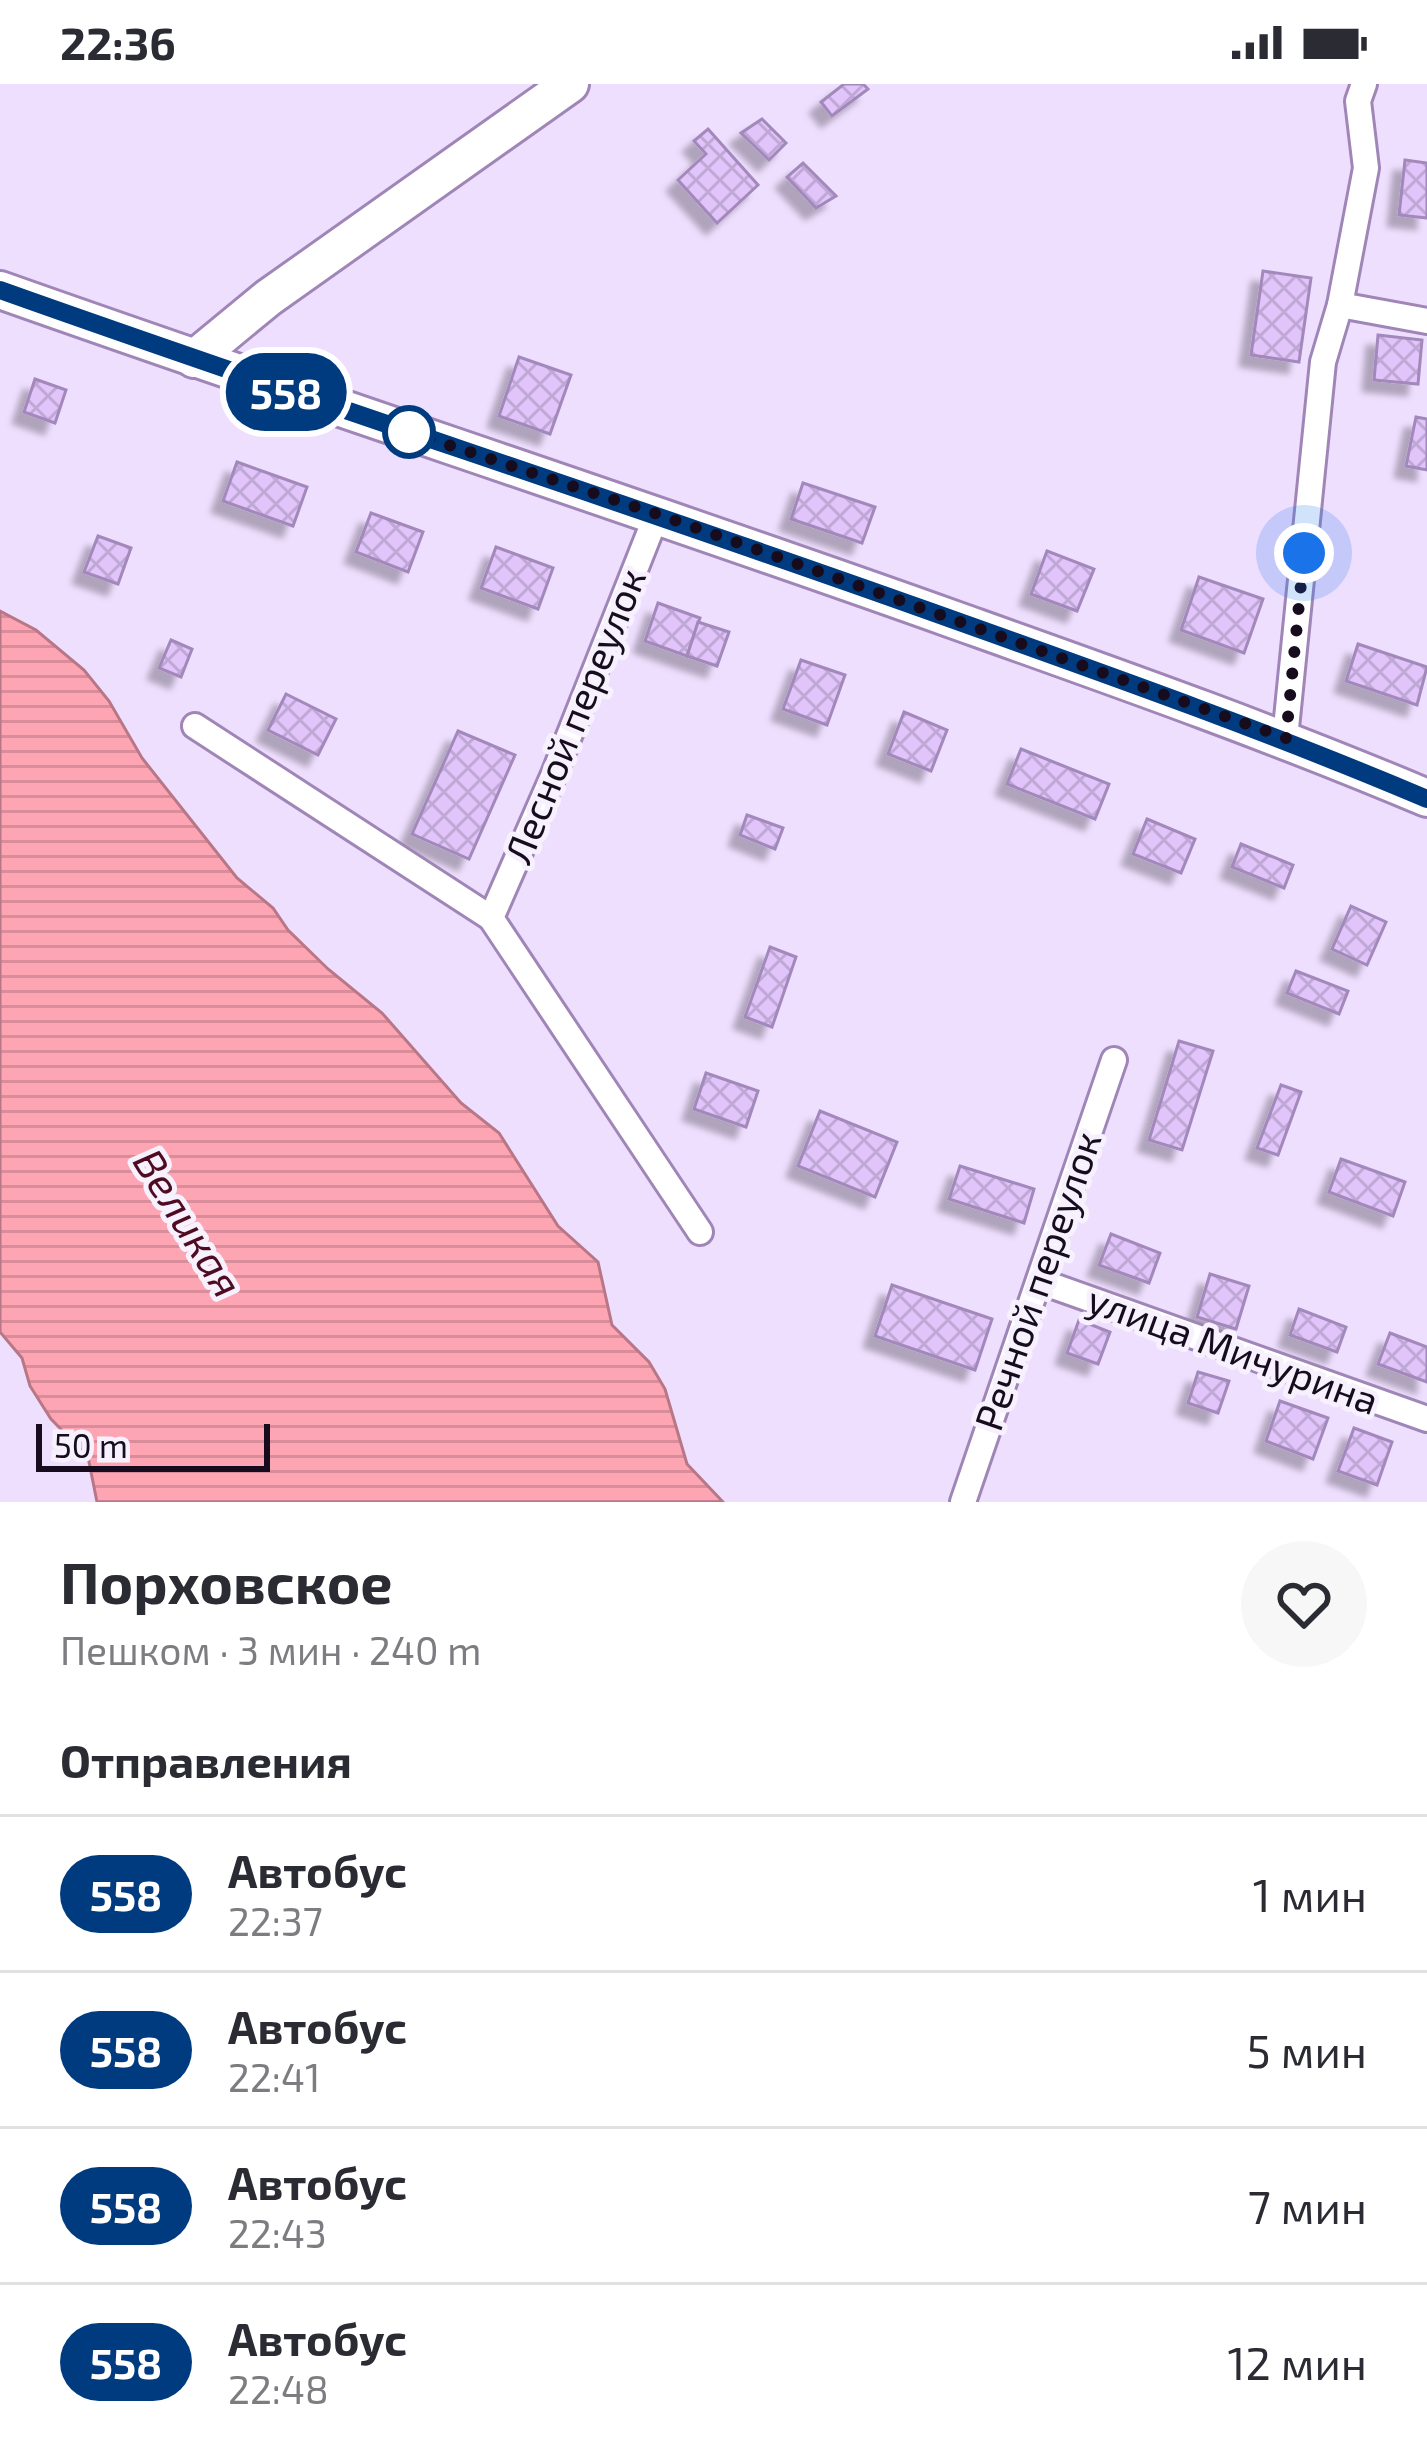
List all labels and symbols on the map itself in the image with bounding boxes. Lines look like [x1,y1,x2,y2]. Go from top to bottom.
line badge: 558 [217,353,355,431]
unlabelled marker [384,407,434,457]
your location [1274,523,1334,583]
street label: Лесной переулок [493,561,655,870]
street label: Речной переулок [963,1125,1111,1436]
water label: Великая [125,1139,255,1305]
street label: улица Мичурина [1081,1274,1385,1424]
scale bar [36,1418,270,1471]

